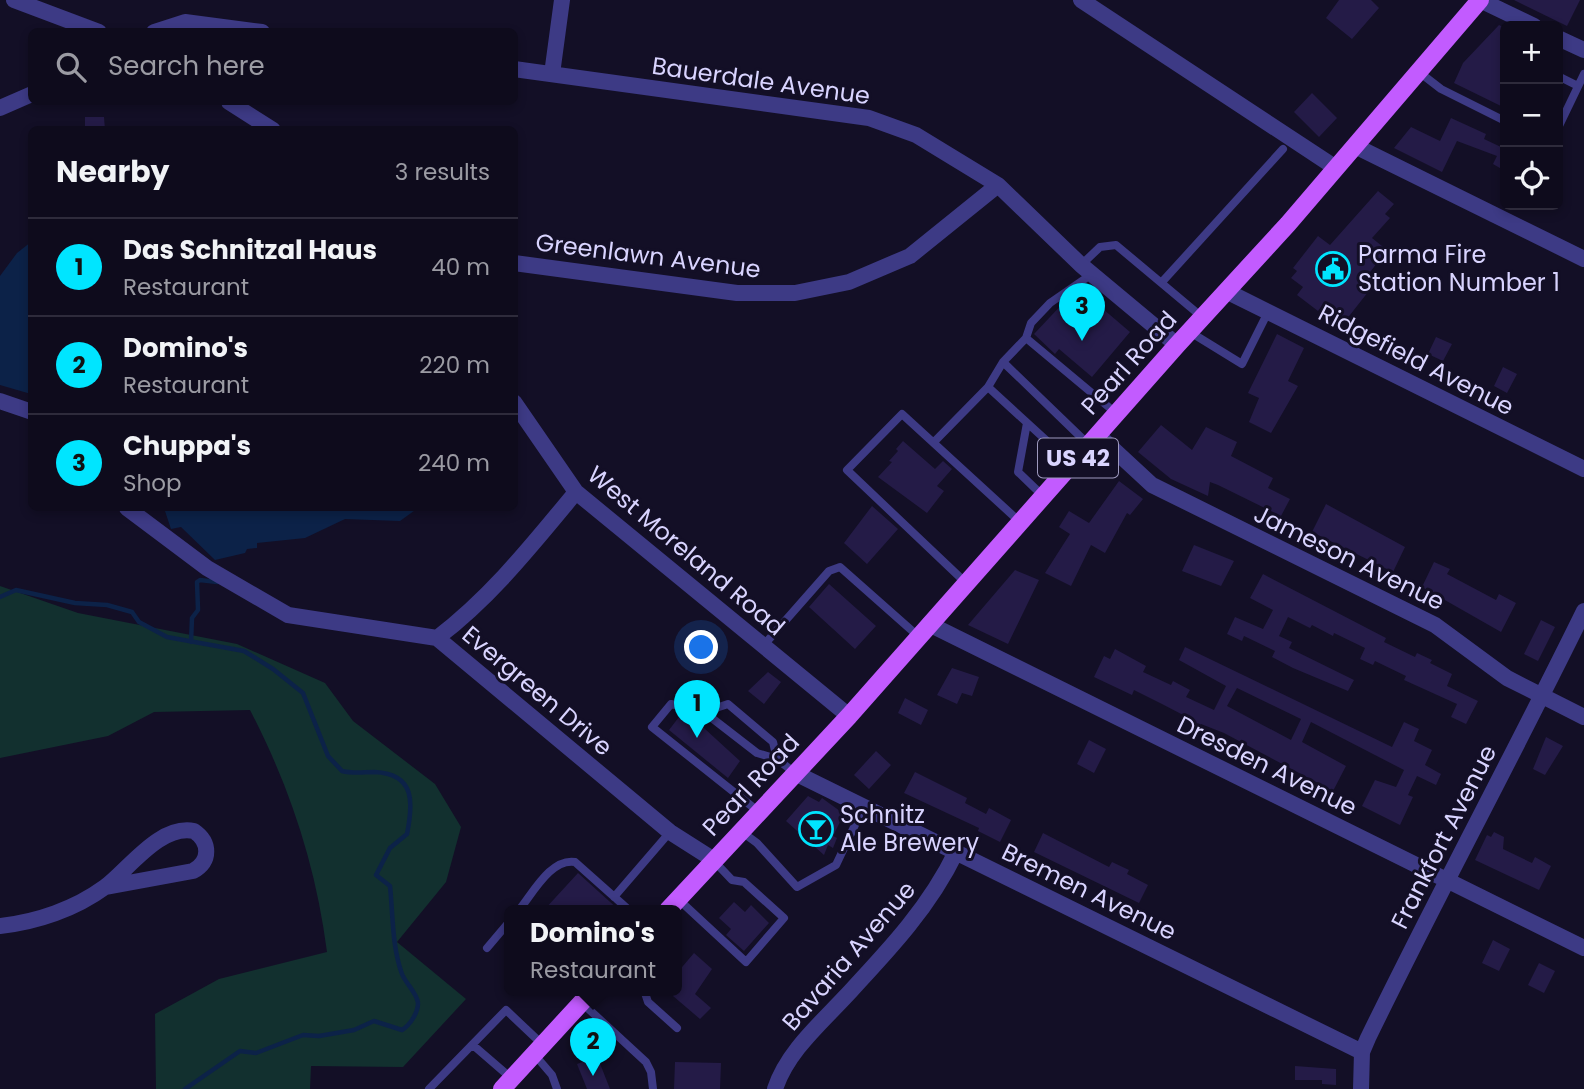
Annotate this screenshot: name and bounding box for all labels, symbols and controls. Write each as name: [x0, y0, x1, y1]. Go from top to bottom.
map controls: [1500, 21, 1563, 210]
button: +: [1500, 21, 1563, 84]
search box: [28, 28, 518, 105]
icon: search: [52, 48, 90, 86]
text: Search here: [108, 48, 265, 84]
street label: Bauerdale Avenue: [650, 49, 872, 112]
button: −: [1500, 84, 1563, 147]
button: locate: [1500, 147, 1563, 210]
text: Nearby: [56, 150, 170, 193]
text: 3 results: [395, 156, 490, 188]
street label: Greenlawn Avenue: [534, 225, 762, 286]
text: Das Schnitzal Haus: [123, 232, 377, 268]
place label: Parma Fire Station Number 1: [1358, 238, 1560, 299]
public building icon: Parma Fire Station Number 1: [1314, 250, 1352, 288]
text: 1: [75, 251, 83, 283]
text: 40 m: [431, 251, 490, 283]
text: Restaurant: [123, 271, 249, 303]
pin: 3: [1059, 283, 1105, 341]
street label: Ridgefield Avenue: [1313, 296, 1520, 423]
street label: Pearl Road: [1073, 304, 1184, 422]
text: Domino's: [123, 330, 248, 366]
text: 2: [72, 349, 86, 381]
text: 220 m: [419, 349, 490, 381]
text: Restaurant: [123, 369, 249, 401]
text: Chuppa's: [123, 428, 251, 464]
road number: US 42: [1038, 438, 1118, 478]
text: 3: [72, 447, 86, 479]
text: 240 m: [418, 447, 490, 479]
street label: West Moreland Road: [581, 458, 792, 643]
text: Shop: [123, 467, 182, 499]
street label: Jameson Avenue: [1248, 497, 1450, 618]
street label: Evergreen Drive: [455, 618, 619, 763]
your location: [684, 630, 718, 664]
pin: 1: [674, 680, 720, 738]
street label: Dresden Avenue: [1172, 708, 1363, 823]
street label: Pearl Road: [695, 726, 807, 843]
street label: Frankfort Avenue: [1383, 739, 1504, 934]
place label: Schnitz Ale Brewery: [840, 798, 979, 859]
bar icon: Schnitz Ale Brewery: [797, 810, 835, 848]
street label: Bremen Avenue: [997, 835, 1182, 948]
street label: Bavaria Avenue: [774, 874, 923, 1038]
popup: [504, 905, 682, 996]
text: Domino's: [530, 915, 655, 951]
text: Restaurant: [530, 954, 656, 986]
pin: 2: [570, 1018, 616, 1076]

